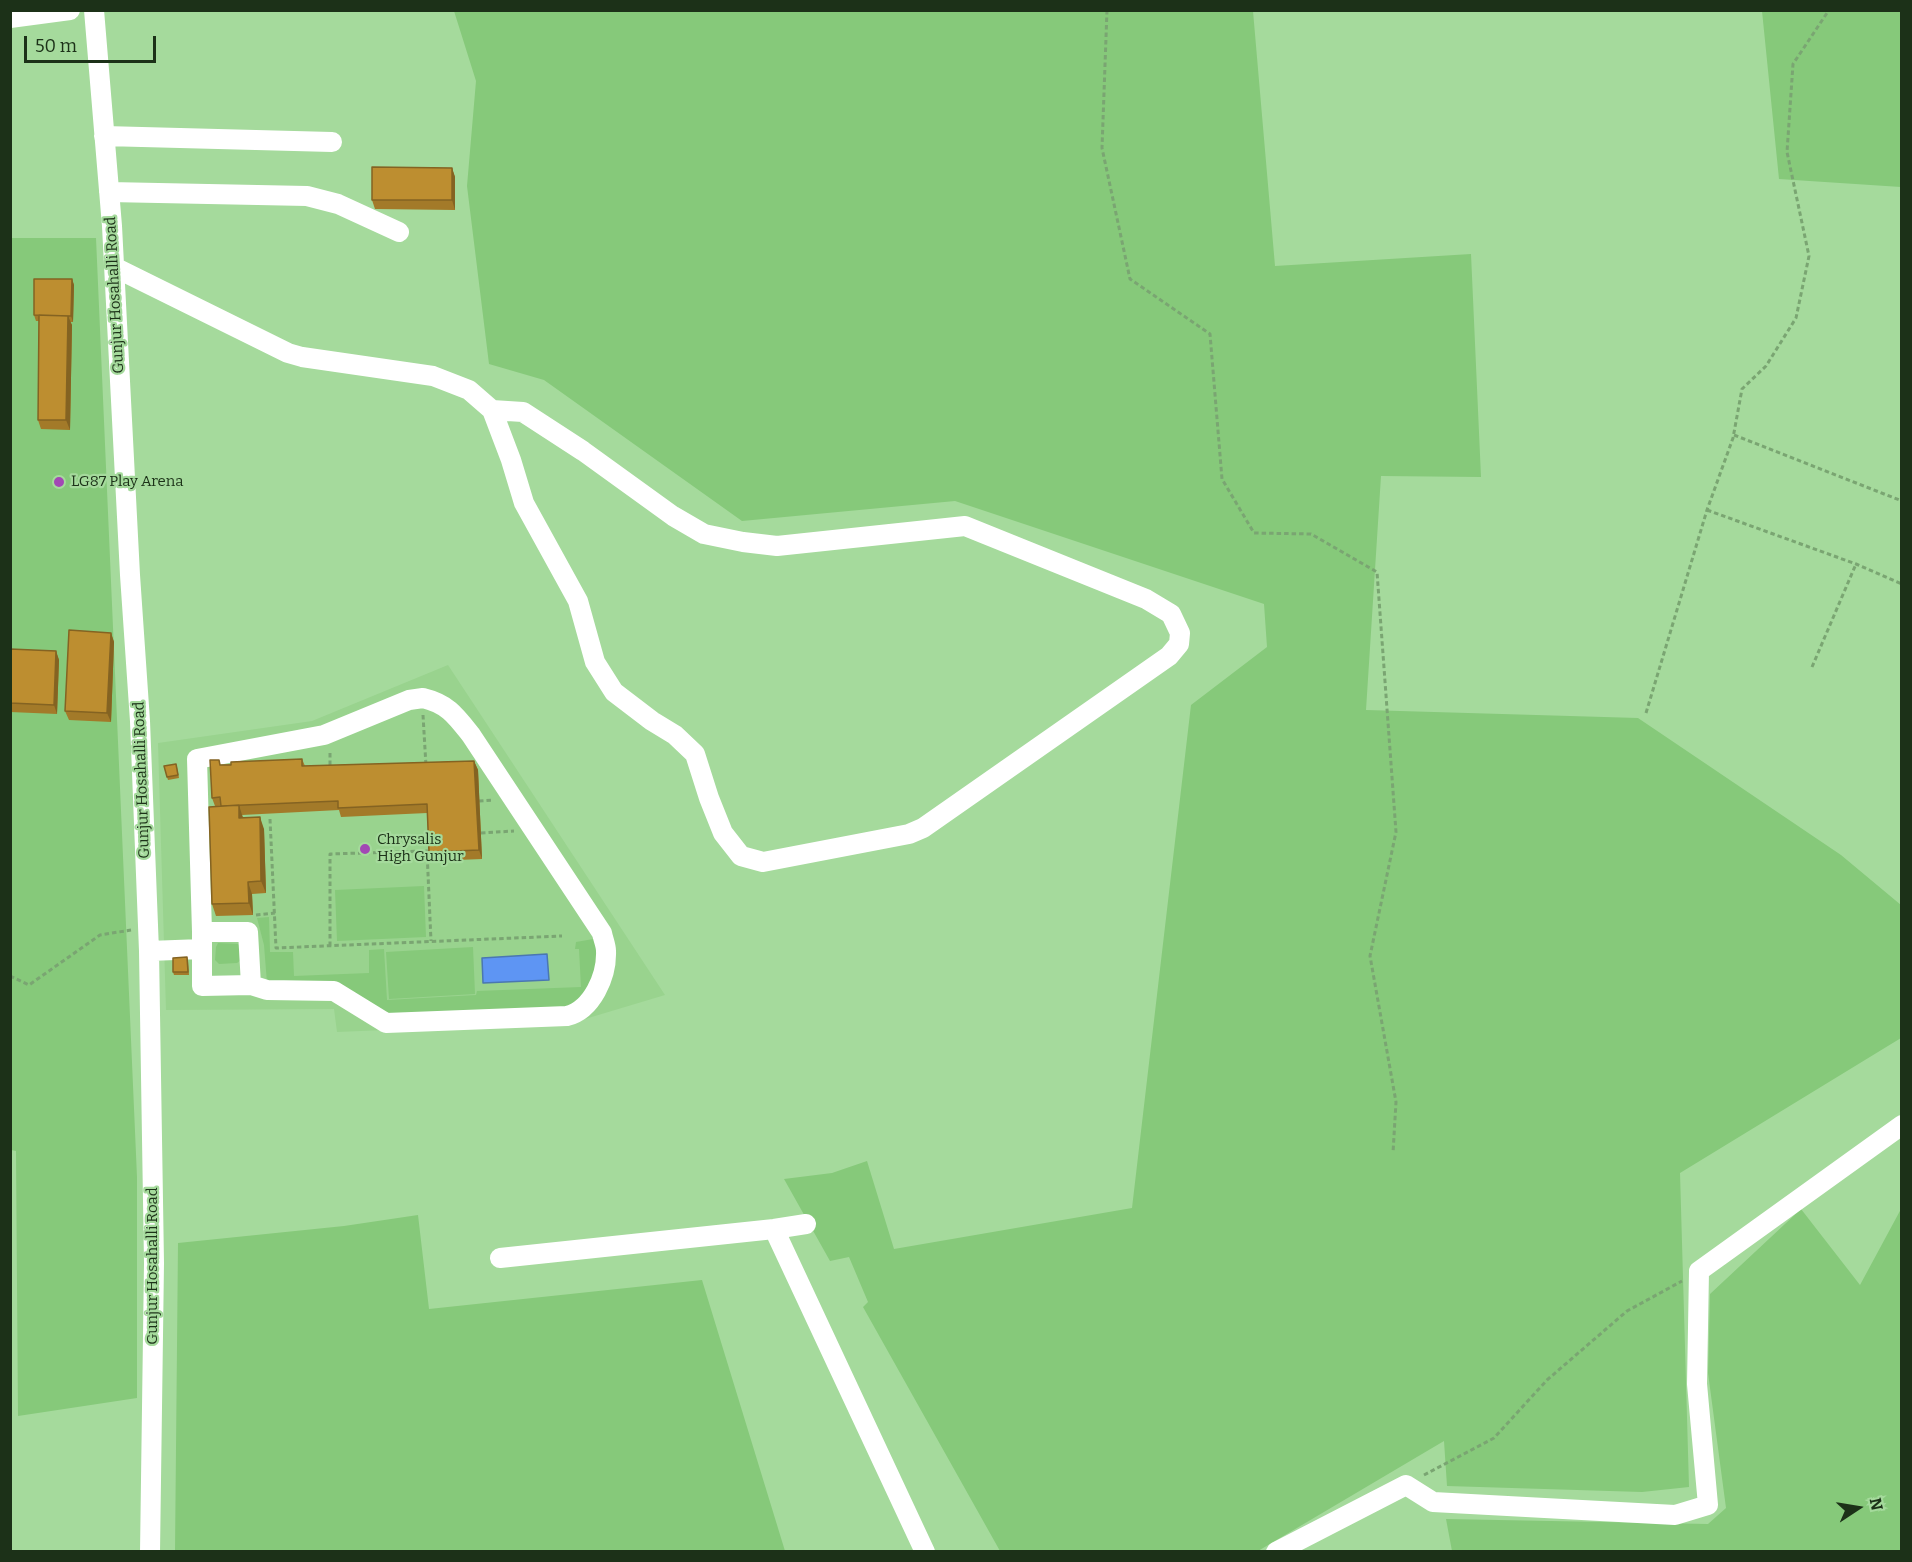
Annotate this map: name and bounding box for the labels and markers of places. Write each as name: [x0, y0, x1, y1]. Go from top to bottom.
place label: LG87 Play Arena: [71, 473, 183, 491]
marker: LG87 Play Arena: [52, 475, 66, 489]
place label: Chrysalis High Gunjur: [377, 831, 464, 866]
marker: Chrysalis High Gunjur: [358, 842, 372, 856]

